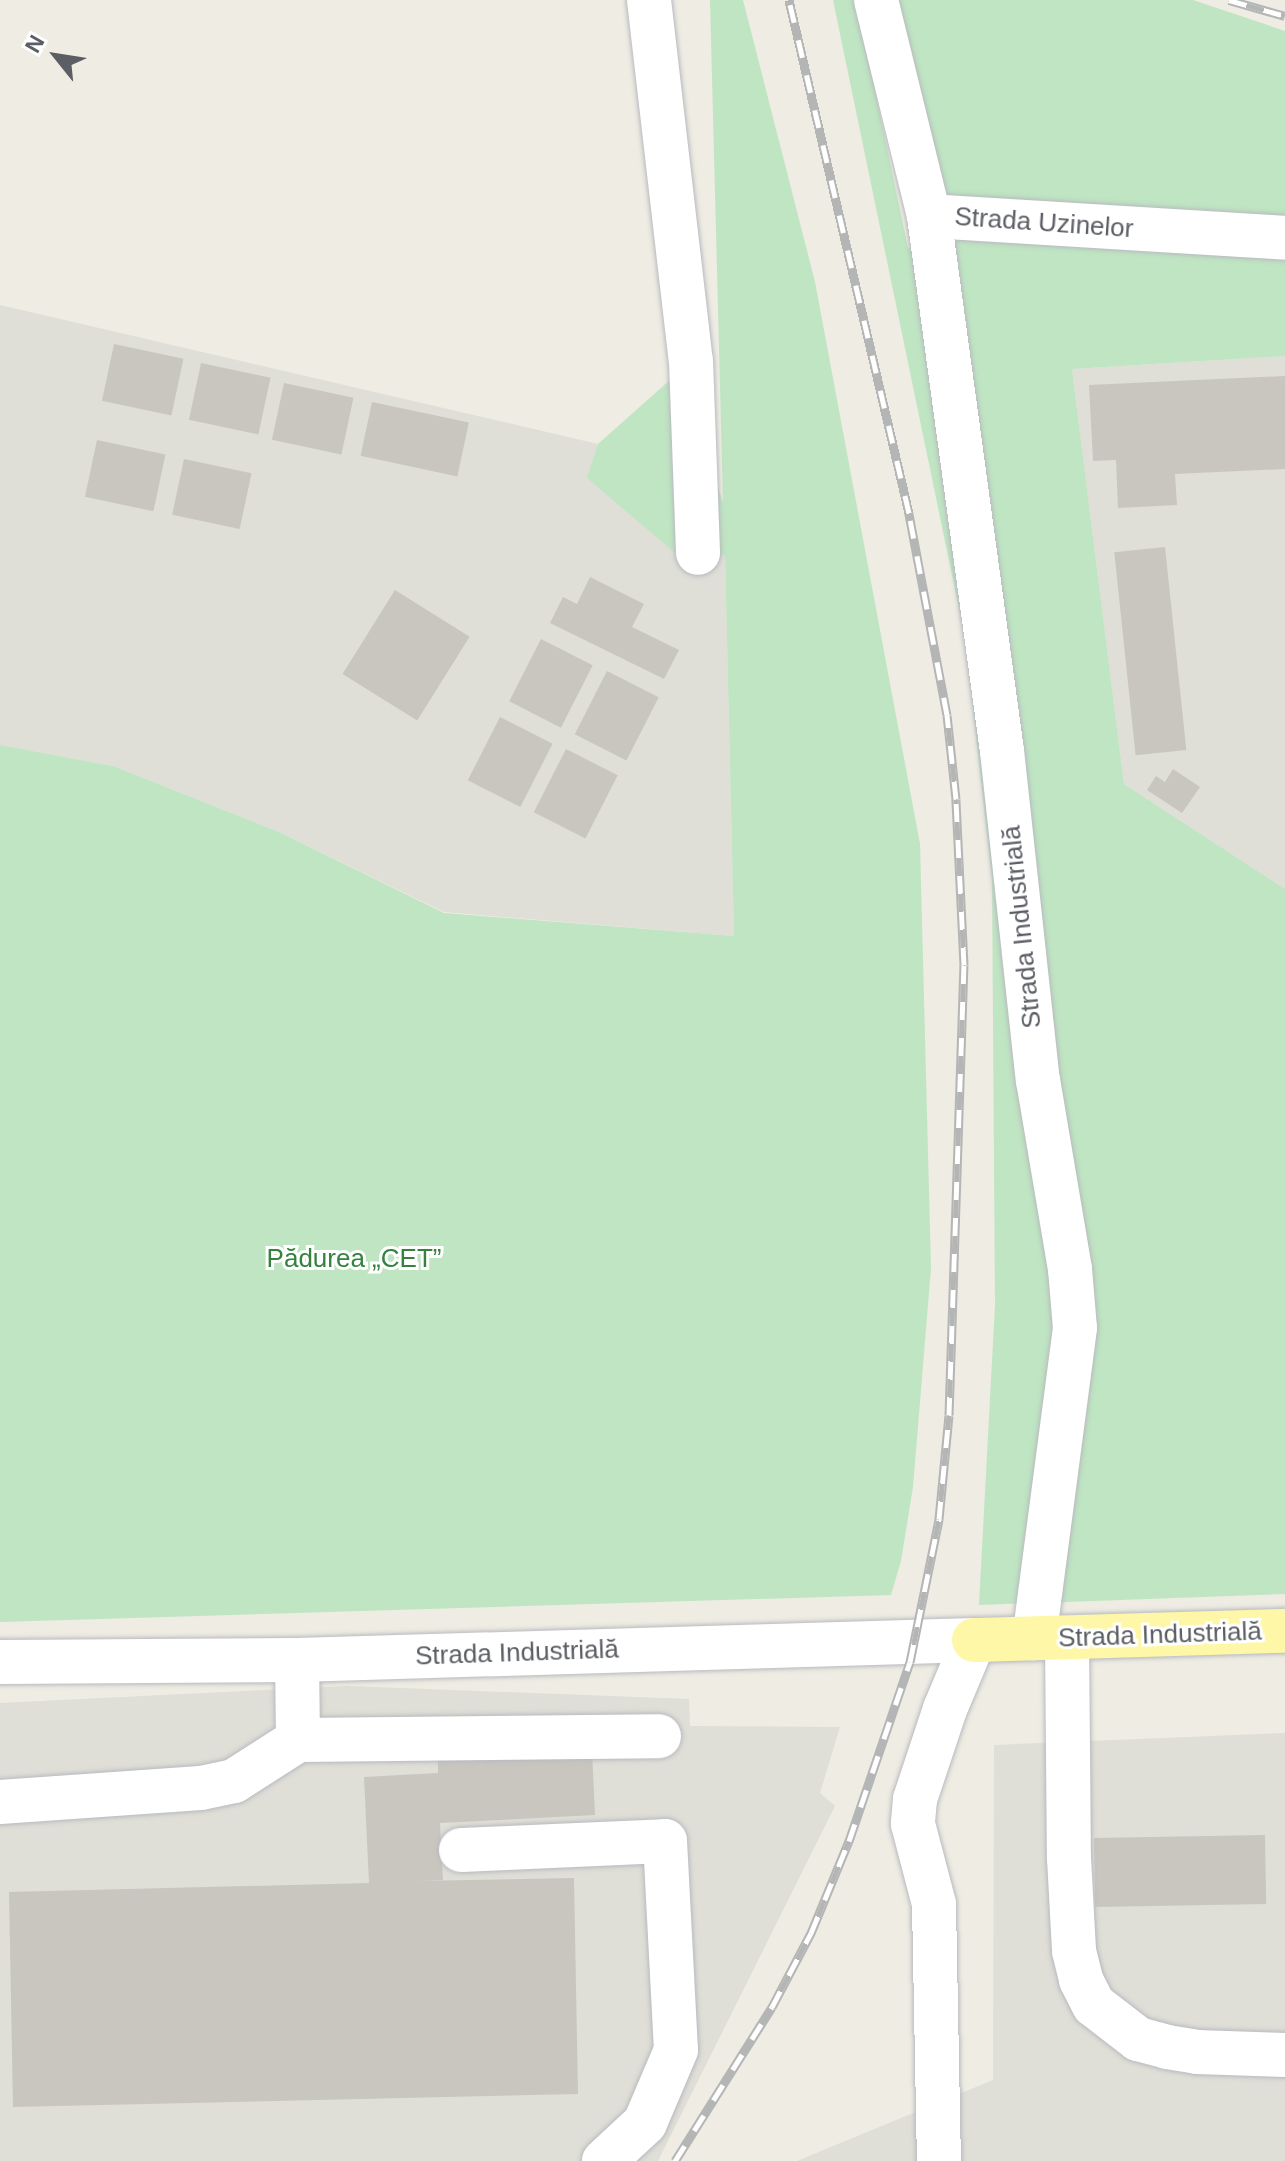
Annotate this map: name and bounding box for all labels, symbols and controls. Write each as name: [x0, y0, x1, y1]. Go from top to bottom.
north arrow: [16, 16, 96, 96]
text: N: [20, 31, 50, 57]
street label: Strada Uzinelor: [954, 201, 1134, 245]
street label: Strada Industrială: [996, 824, 1048, 1030]
park label: Pădurea „CET”: [267, 1243, 441, 1275]
street label: Strada Industrială: [1058, 1616, 1262, 1654]
street label: Strada Industrială: [415, 1634, 619, 1672]

